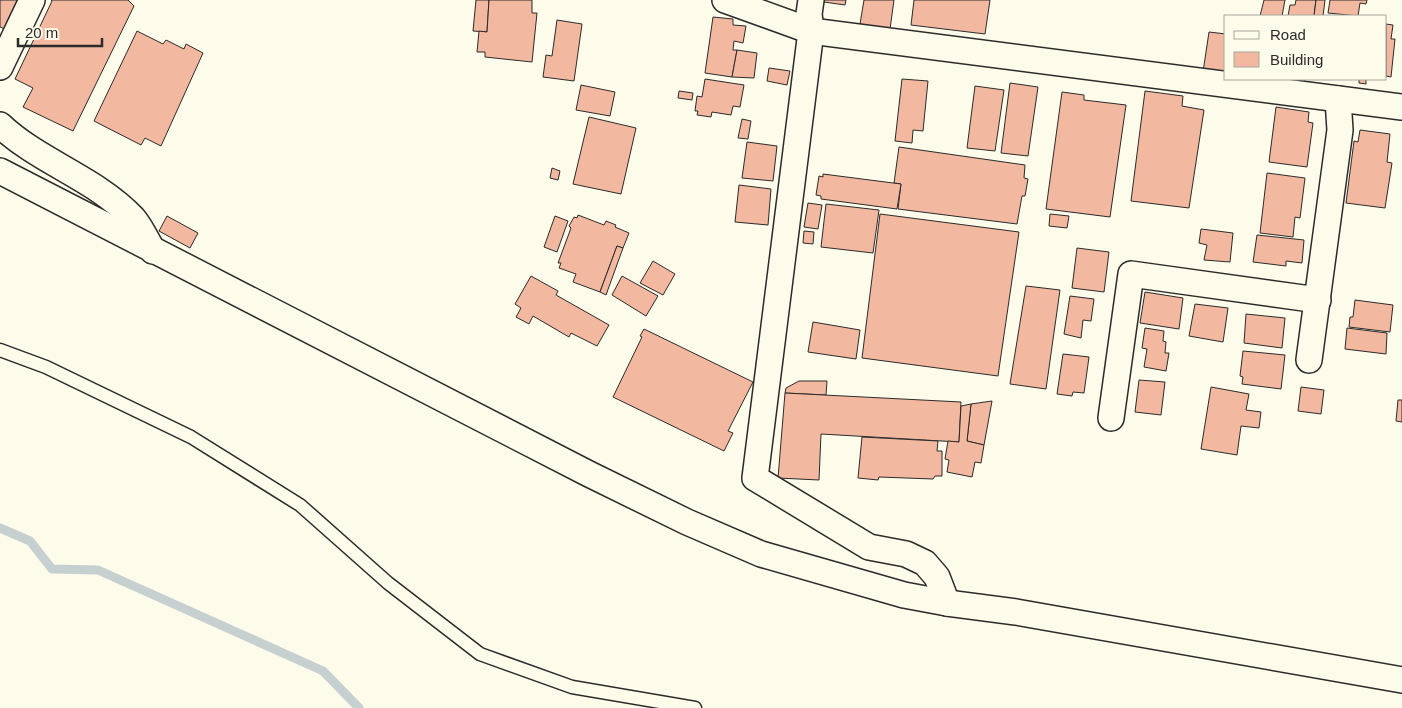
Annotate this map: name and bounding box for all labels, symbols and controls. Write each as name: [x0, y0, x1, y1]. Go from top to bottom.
scale bar: [18, 15, 101, 47]
legend: [1224, 15, 1387, 80]
text: 20 m: [25, 24, 58, 41]
text: Road: [1270, 26, 1306, 43]
text: Building: [1270, 51, 1323, 68]

